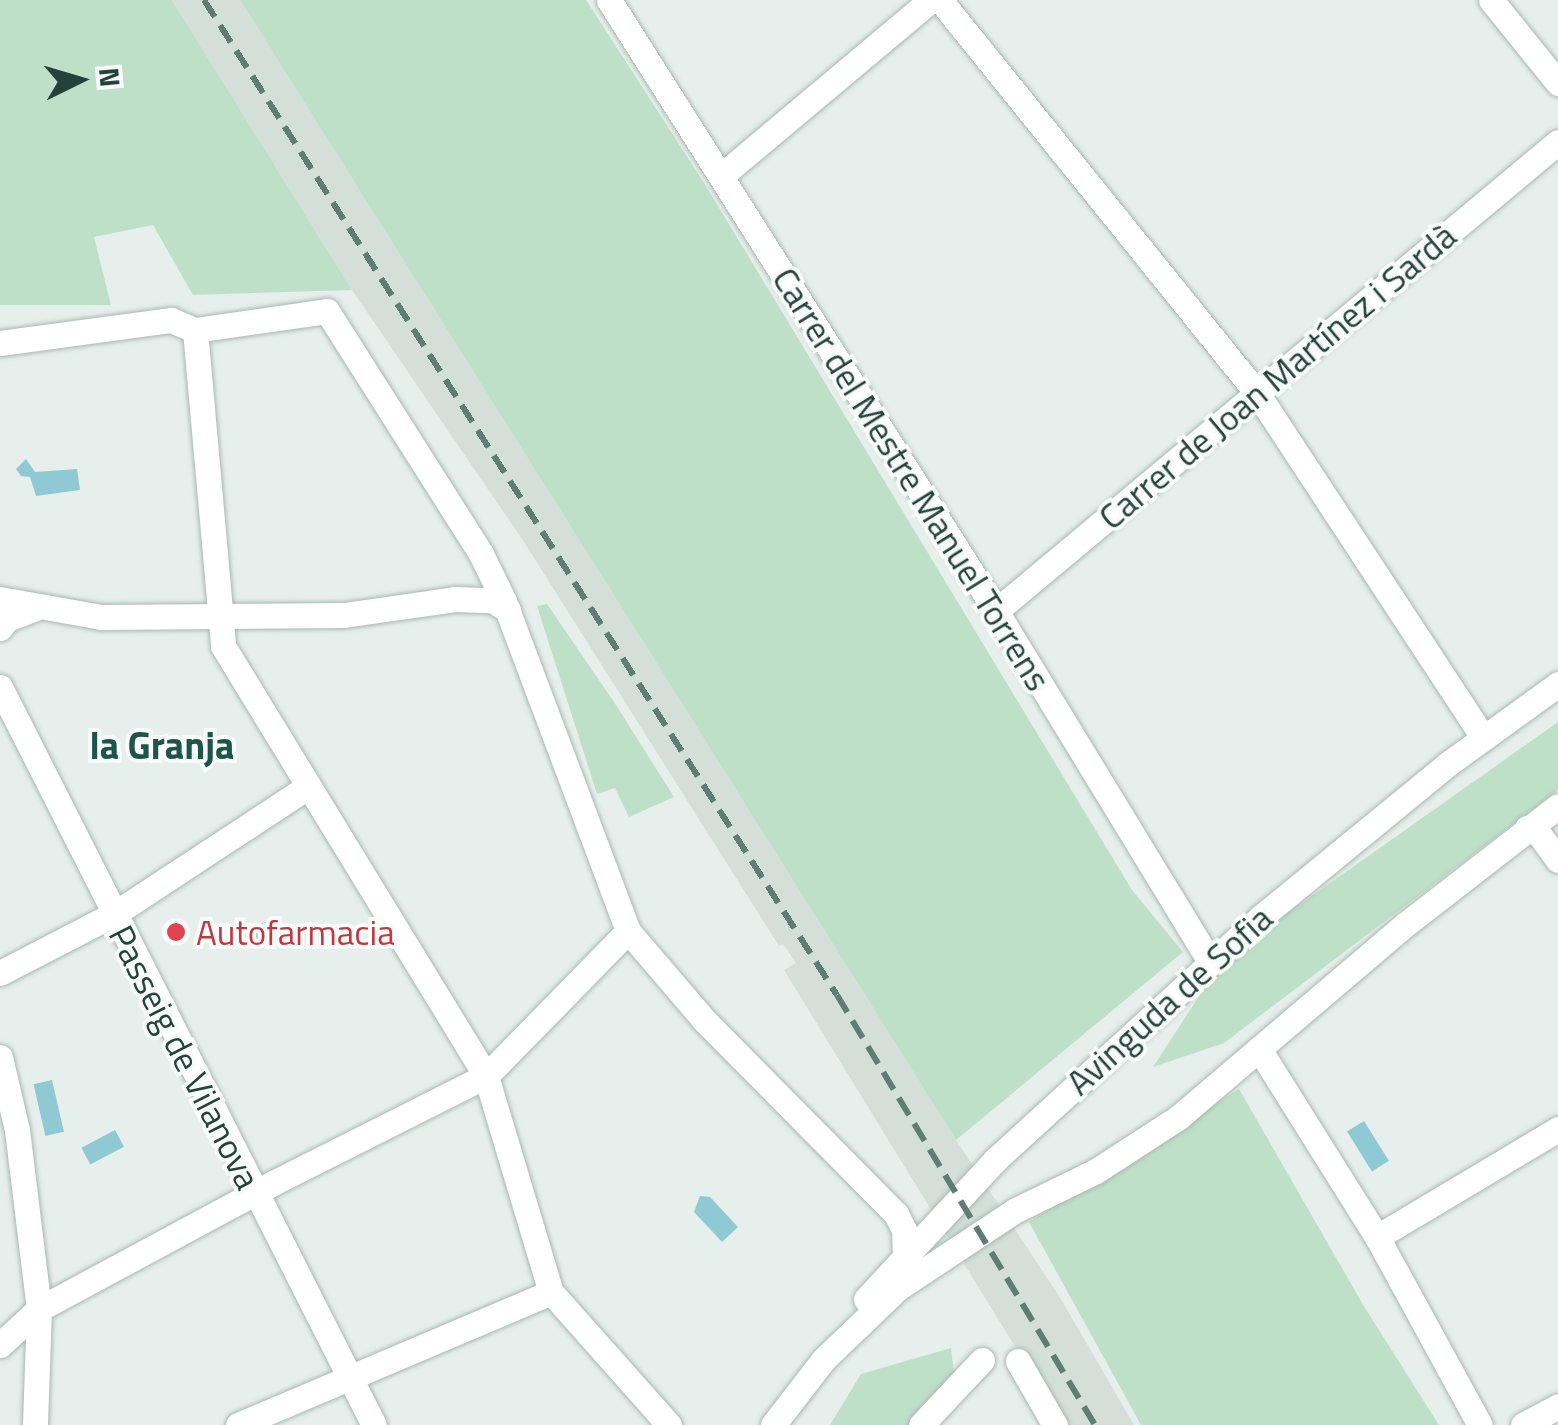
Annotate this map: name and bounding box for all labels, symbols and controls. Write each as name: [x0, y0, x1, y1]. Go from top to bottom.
north arrow: [30, 30, 130, 130]
text: N: [88, 66, 133, 89]
street label: Carrer de Joan Martínez i Sardà: [1090, 214, 1464, 538]
street label: Carrer del Mestre Manuel Torrens: [764, 260, 1060, 698]
district label: la Granja: [89, 723, 235, 769]
street label: Avinguda de Sofia: [1058, 897, 1280, 1103]
place label: Autofarmacia: [196, 911, 395, 953]
street label: Passeig de Vilanova: [100, 918, 270, 1196]
marker: Autofarmacia: [165, 921, 187, 943]

